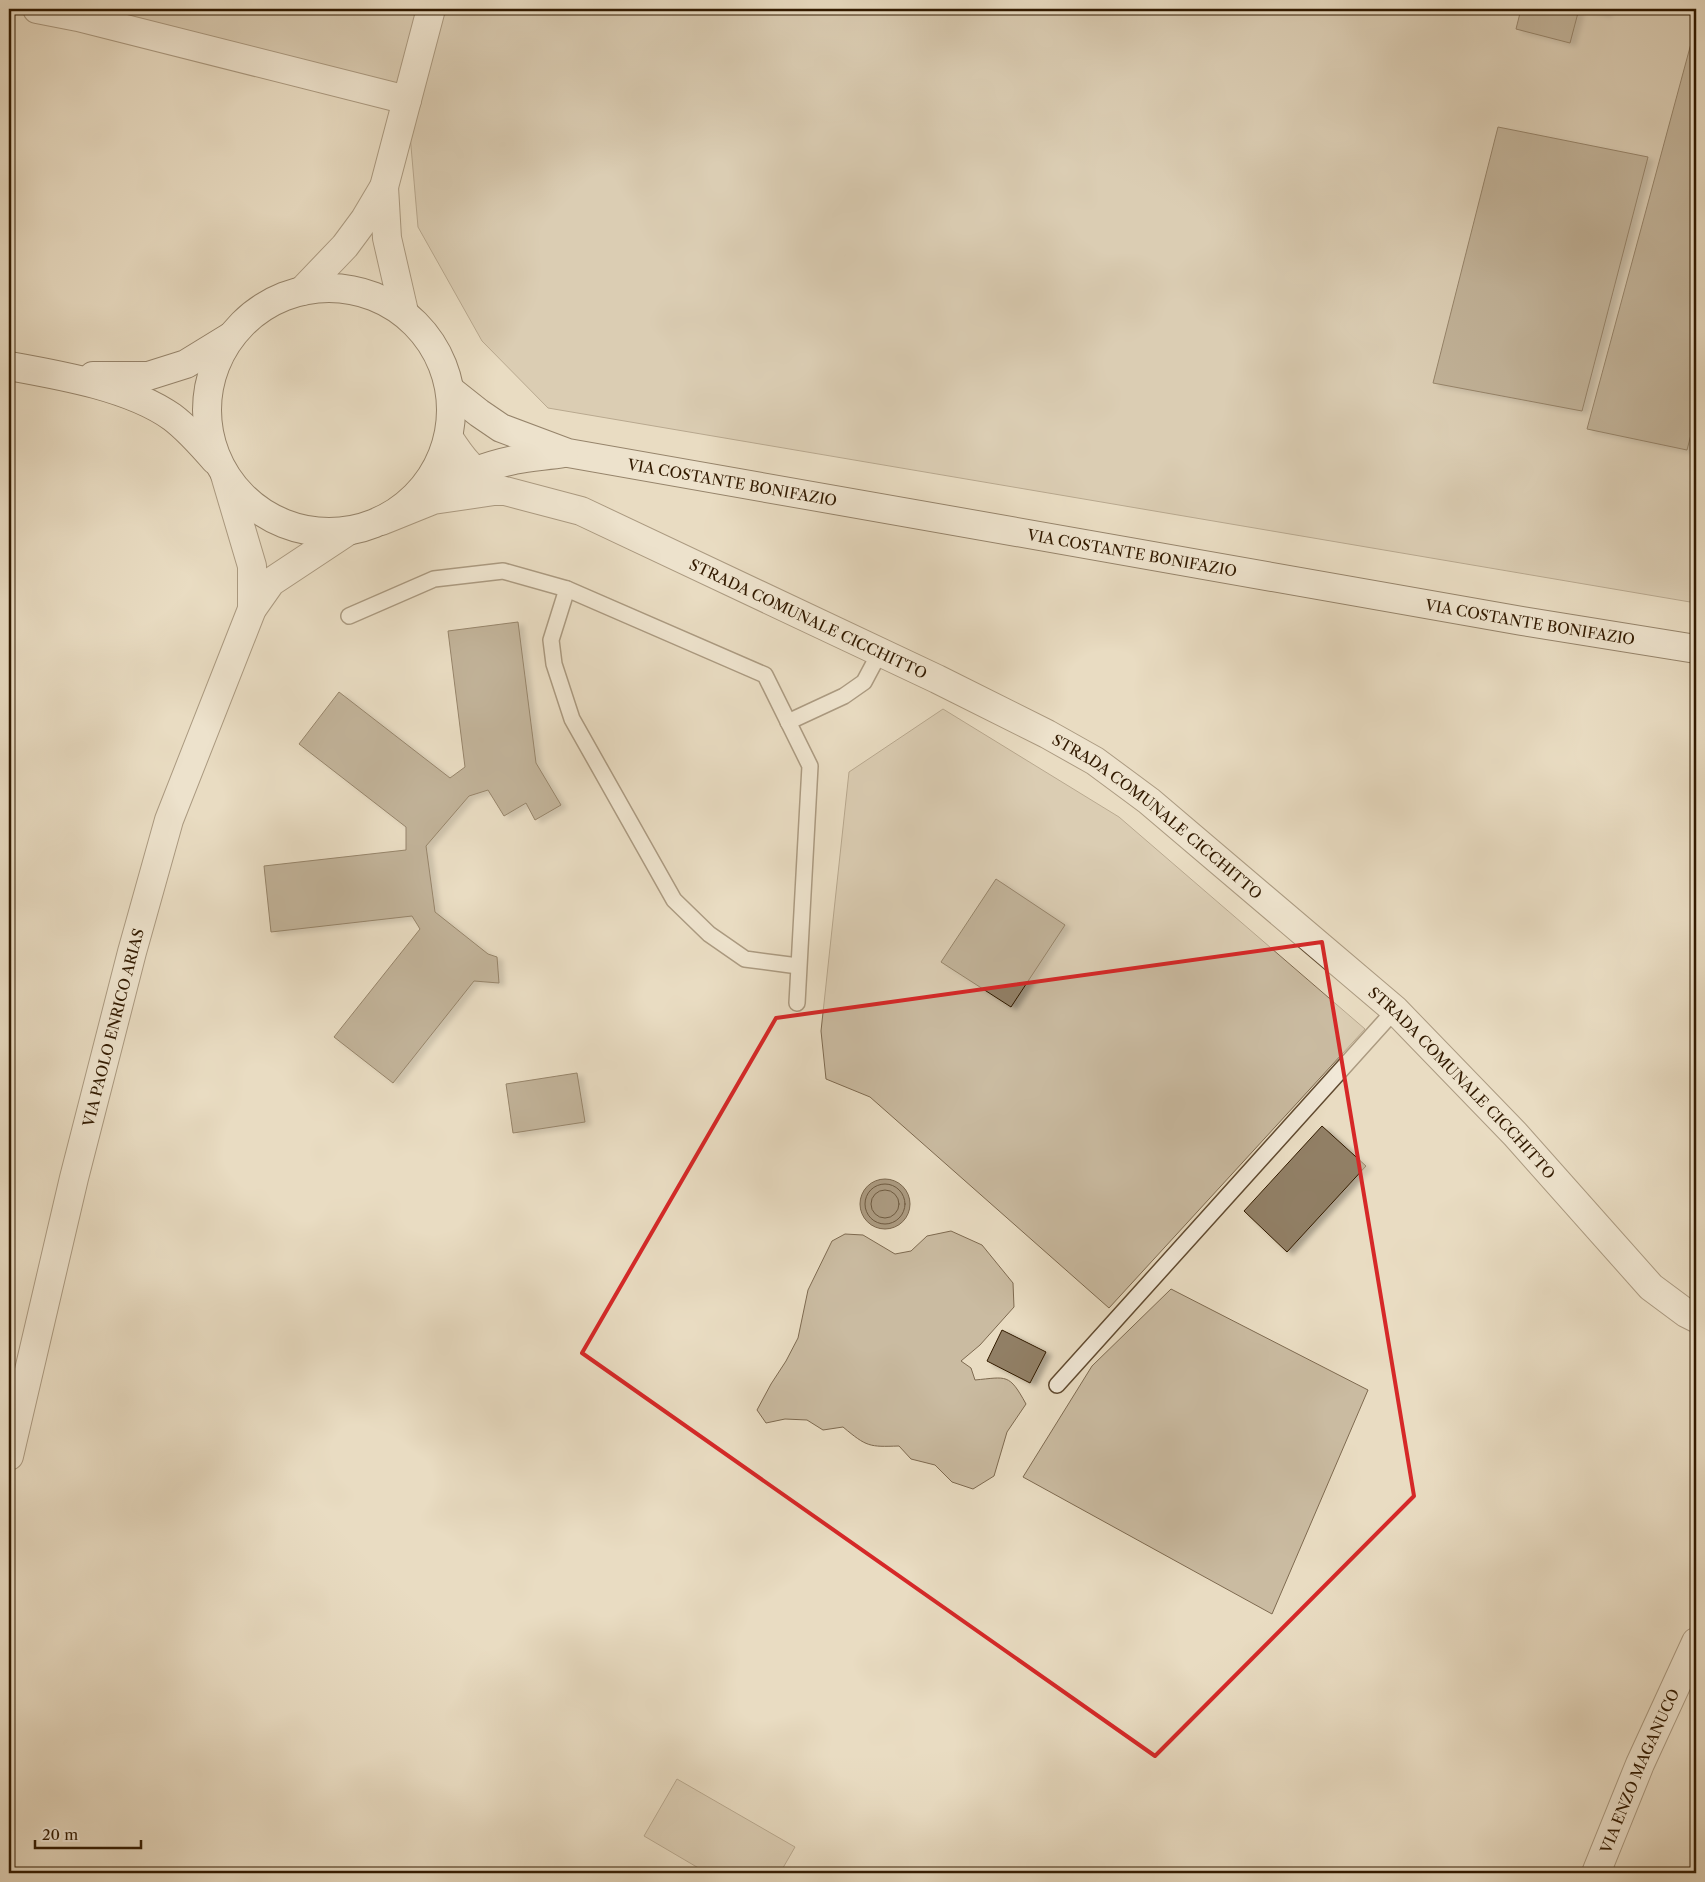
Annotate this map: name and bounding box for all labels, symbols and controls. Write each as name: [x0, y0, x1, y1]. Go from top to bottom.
street label: VIA COSTANTE BONIFAZIO: [625, 454, 839, 510]
street label: VIA COSTANTE BONIFAZIO: [1025, 524, 1238, 580]
street label: STRADA COMUNALE CICCHITTO: [687, 554, 930, 683]
street label: VIA COSTANTE BONIFAZIO: [1423, 594, 1636, 649]
street label: STRADA COMUNALE CICCHITTO: [1049, 729, 1266, 903]
street label: VIA PAOLO ENRICO ARIAS: [78, 926, 148, 1129]
street label: STRADA COMUNALE CICCHITTO: [1365, 982, 1560, 1183]
street label: VIA ENZO MAGANUCO: [1595, 1685, 1683, 1857]
scale bar: [35, 1817, 141, 1849]
text: 20 m: [42, 1825, 78, 1844]

